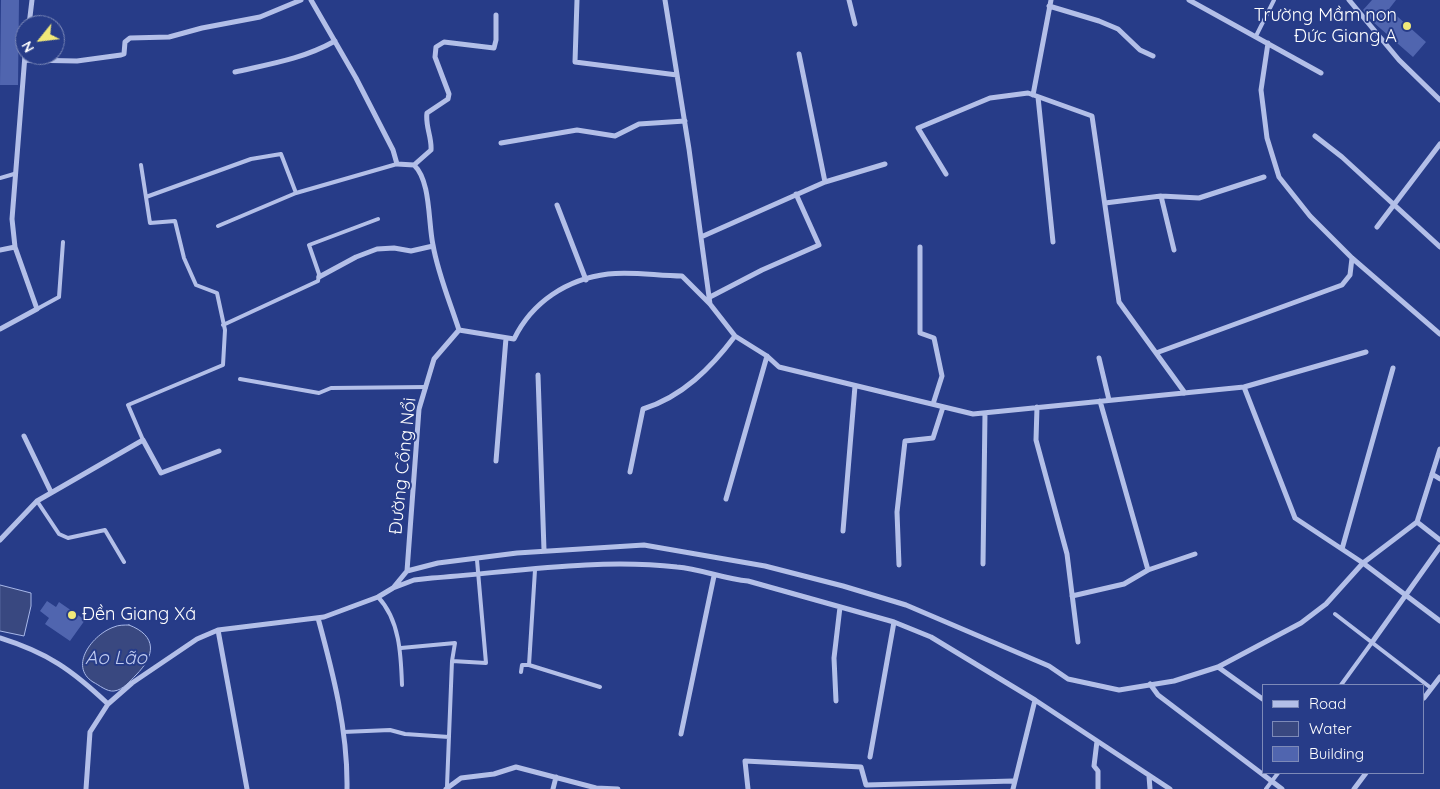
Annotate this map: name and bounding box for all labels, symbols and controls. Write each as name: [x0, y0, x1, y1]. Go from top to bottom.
place label: Trường Mầm non Đức Giang A: [1254, 5, 1397, 48]
north arrow: [15, 15, 65, 65]
marker: Trường Mầm non Đức Giang A: [1401, 20, 1413, 32]
text: N: [17, 38, 38, 56]
street label: Đường Cổng Nổi: [385, 396, 421, 536]
place label: Đền Giang Xá: [82, 604, 196, 626]
marker: Đền Giang Xá: [66, 609, 78, 621]
water label: Ao Lão: [85, 647, 147, 669]
legend: [1262, 684, 1425, 774]
text: Road: [1309, 694, 1346, 713]
text: Water: [1309, 719, 1352, 738]
text: Building: [1309, 744, 1364, 763]

